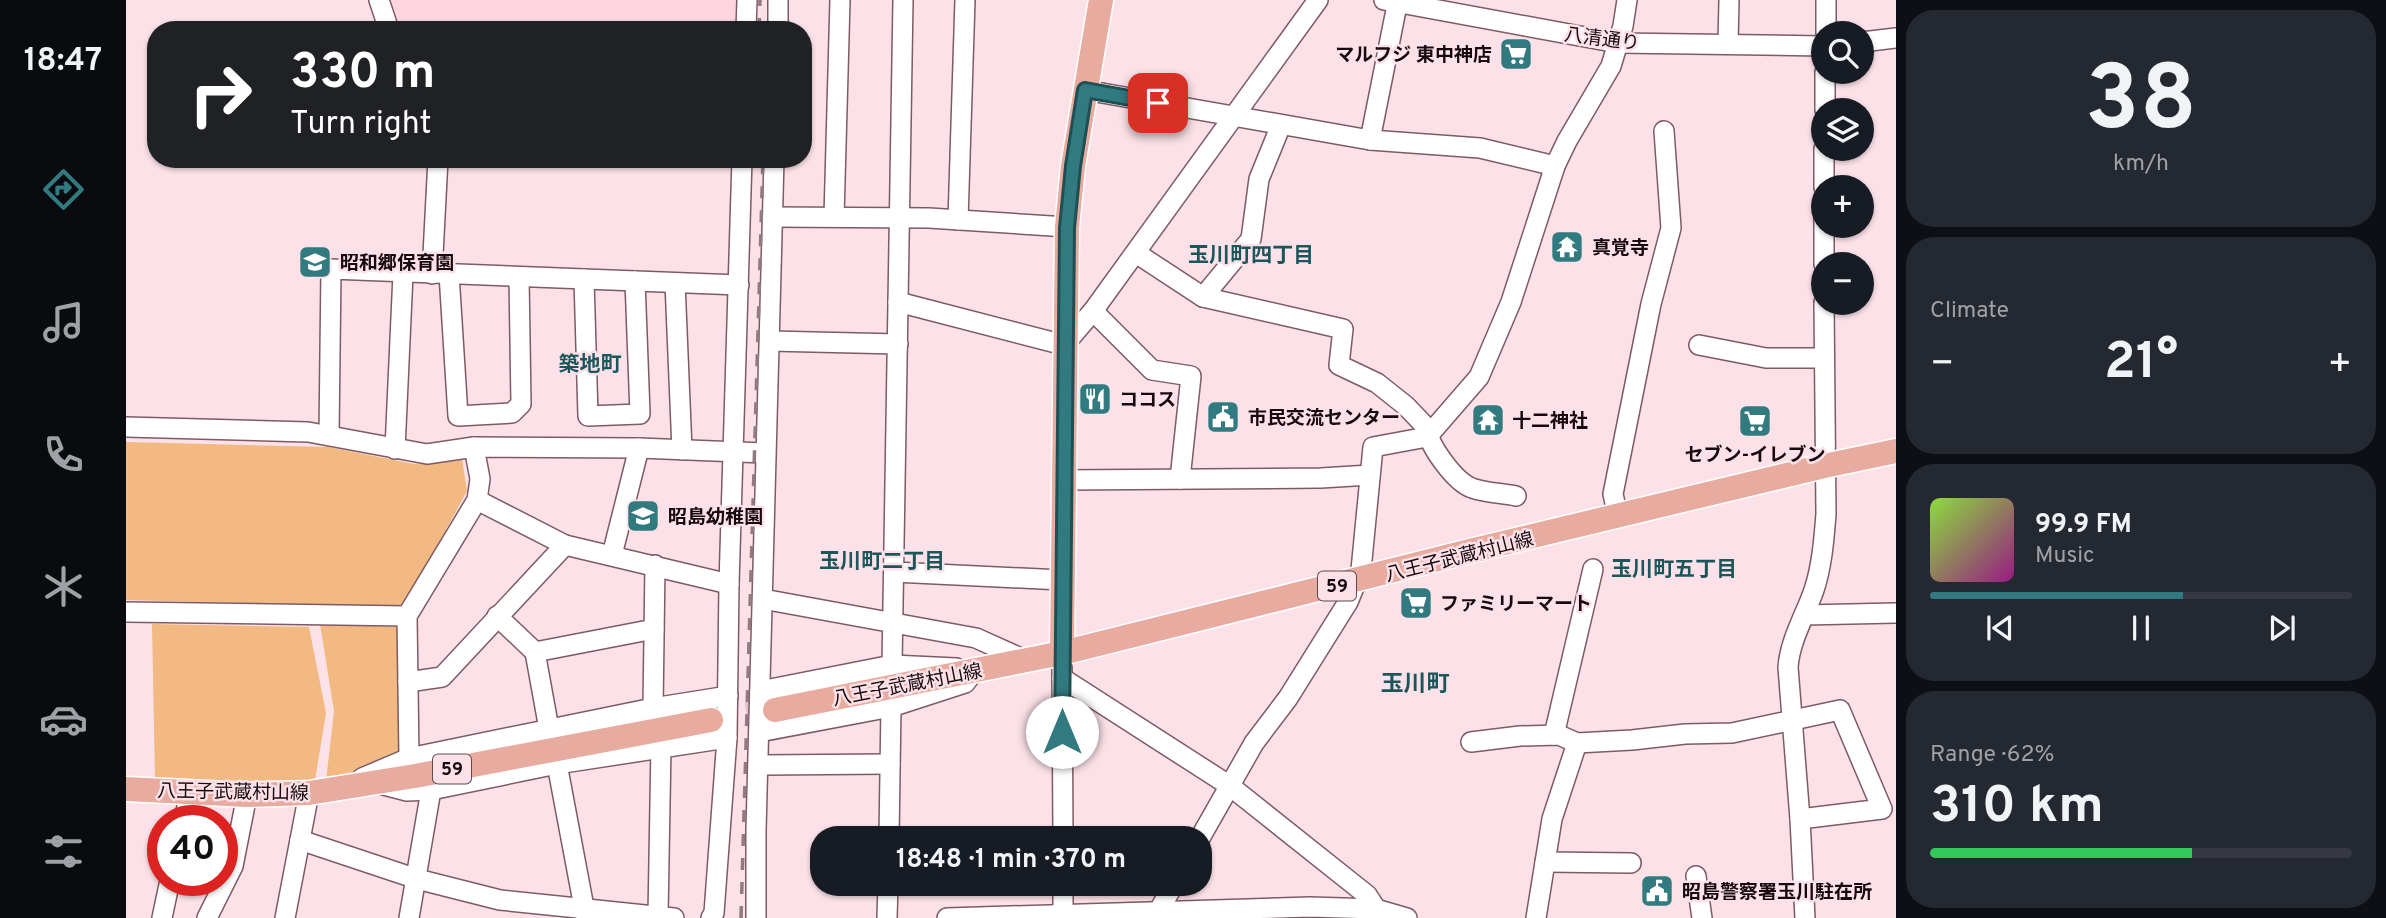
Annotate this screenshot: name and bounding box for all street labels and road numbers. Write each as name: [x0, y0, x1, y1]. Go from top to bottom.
street label: 八清通り: [1563, 23, 1641, 57]
street label: 八王子武蔵村山線: [1383, 528, 1536, 588]
road number: 59: [1318, 572, 1356, 600]
street label: 八王子武蔵村山線: [830, 660, 984, 712]
road number: 59: [433, 754, 471, 784]
street label: 八王子武蔵村山線: [157, 780, 309, 806]

